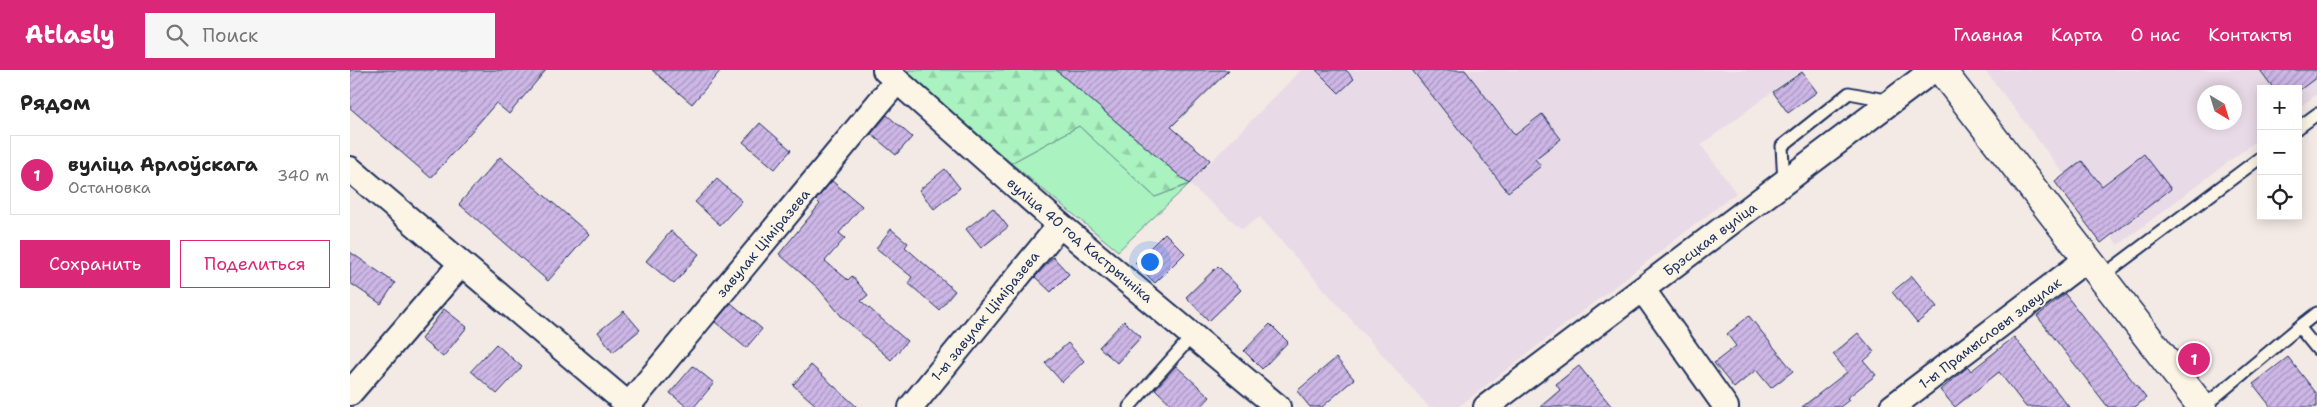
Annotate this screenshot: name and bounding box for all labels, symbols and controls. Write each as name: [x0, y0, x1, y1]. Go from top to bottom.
search box: [145, 13, 495, 58]
text: Atlasly: [25, 19, 115, 51]
icon: search: [163, 21, 191, 49]
text: Поиск: [203, 23, 258, 48]
text: Главная: [1953, 23, 2023, 47]
text: Карта: [2051, 23, 2103, 47]
text: О нас: [2131, 23, 2180, 47]
text: Контакты: [2208, 23, 2292, 47]
north arrow: [2197, 85, 2242, 130]
map controls: [2257, 85, 2302, 220]
button: +: [2257, 85, 2302, 130]
text: Рядом: [20, 89, 90, 117]
button: −: [2257, 130, 2302, 175]
text: вуліца Арлоўскага: [68, 152, 258, 177]
text: 1: [33, 165, 41, 186]
text: 340 m: [277, 165, 329, 186]
street label: вуліца 40 год Кастрычніка: [1003, 174, 1157, 307]
button: locate: [2257, 175, 2302, 220]
text: Остановка: [68, 177, 151, 198]
street label: завулак Ціміразева: [712, 185, 814, 301]
street label: Брэсцкая вуліца: [1660, 198, 1761, 280]
button: Сохранить: [20, 240, 170, 288]
button: Поделиться: [180, 240, 330, 288]
street label: 1-ы завулак Ціміразева: [927, 247, 1043, 385]
your location: [1137, 249, 1163, 275]
street label: 1-ы Прамысловы завулак: [1915, 273, 2065, 393]
pin: 1: [2178, 340, 2210, 378]

